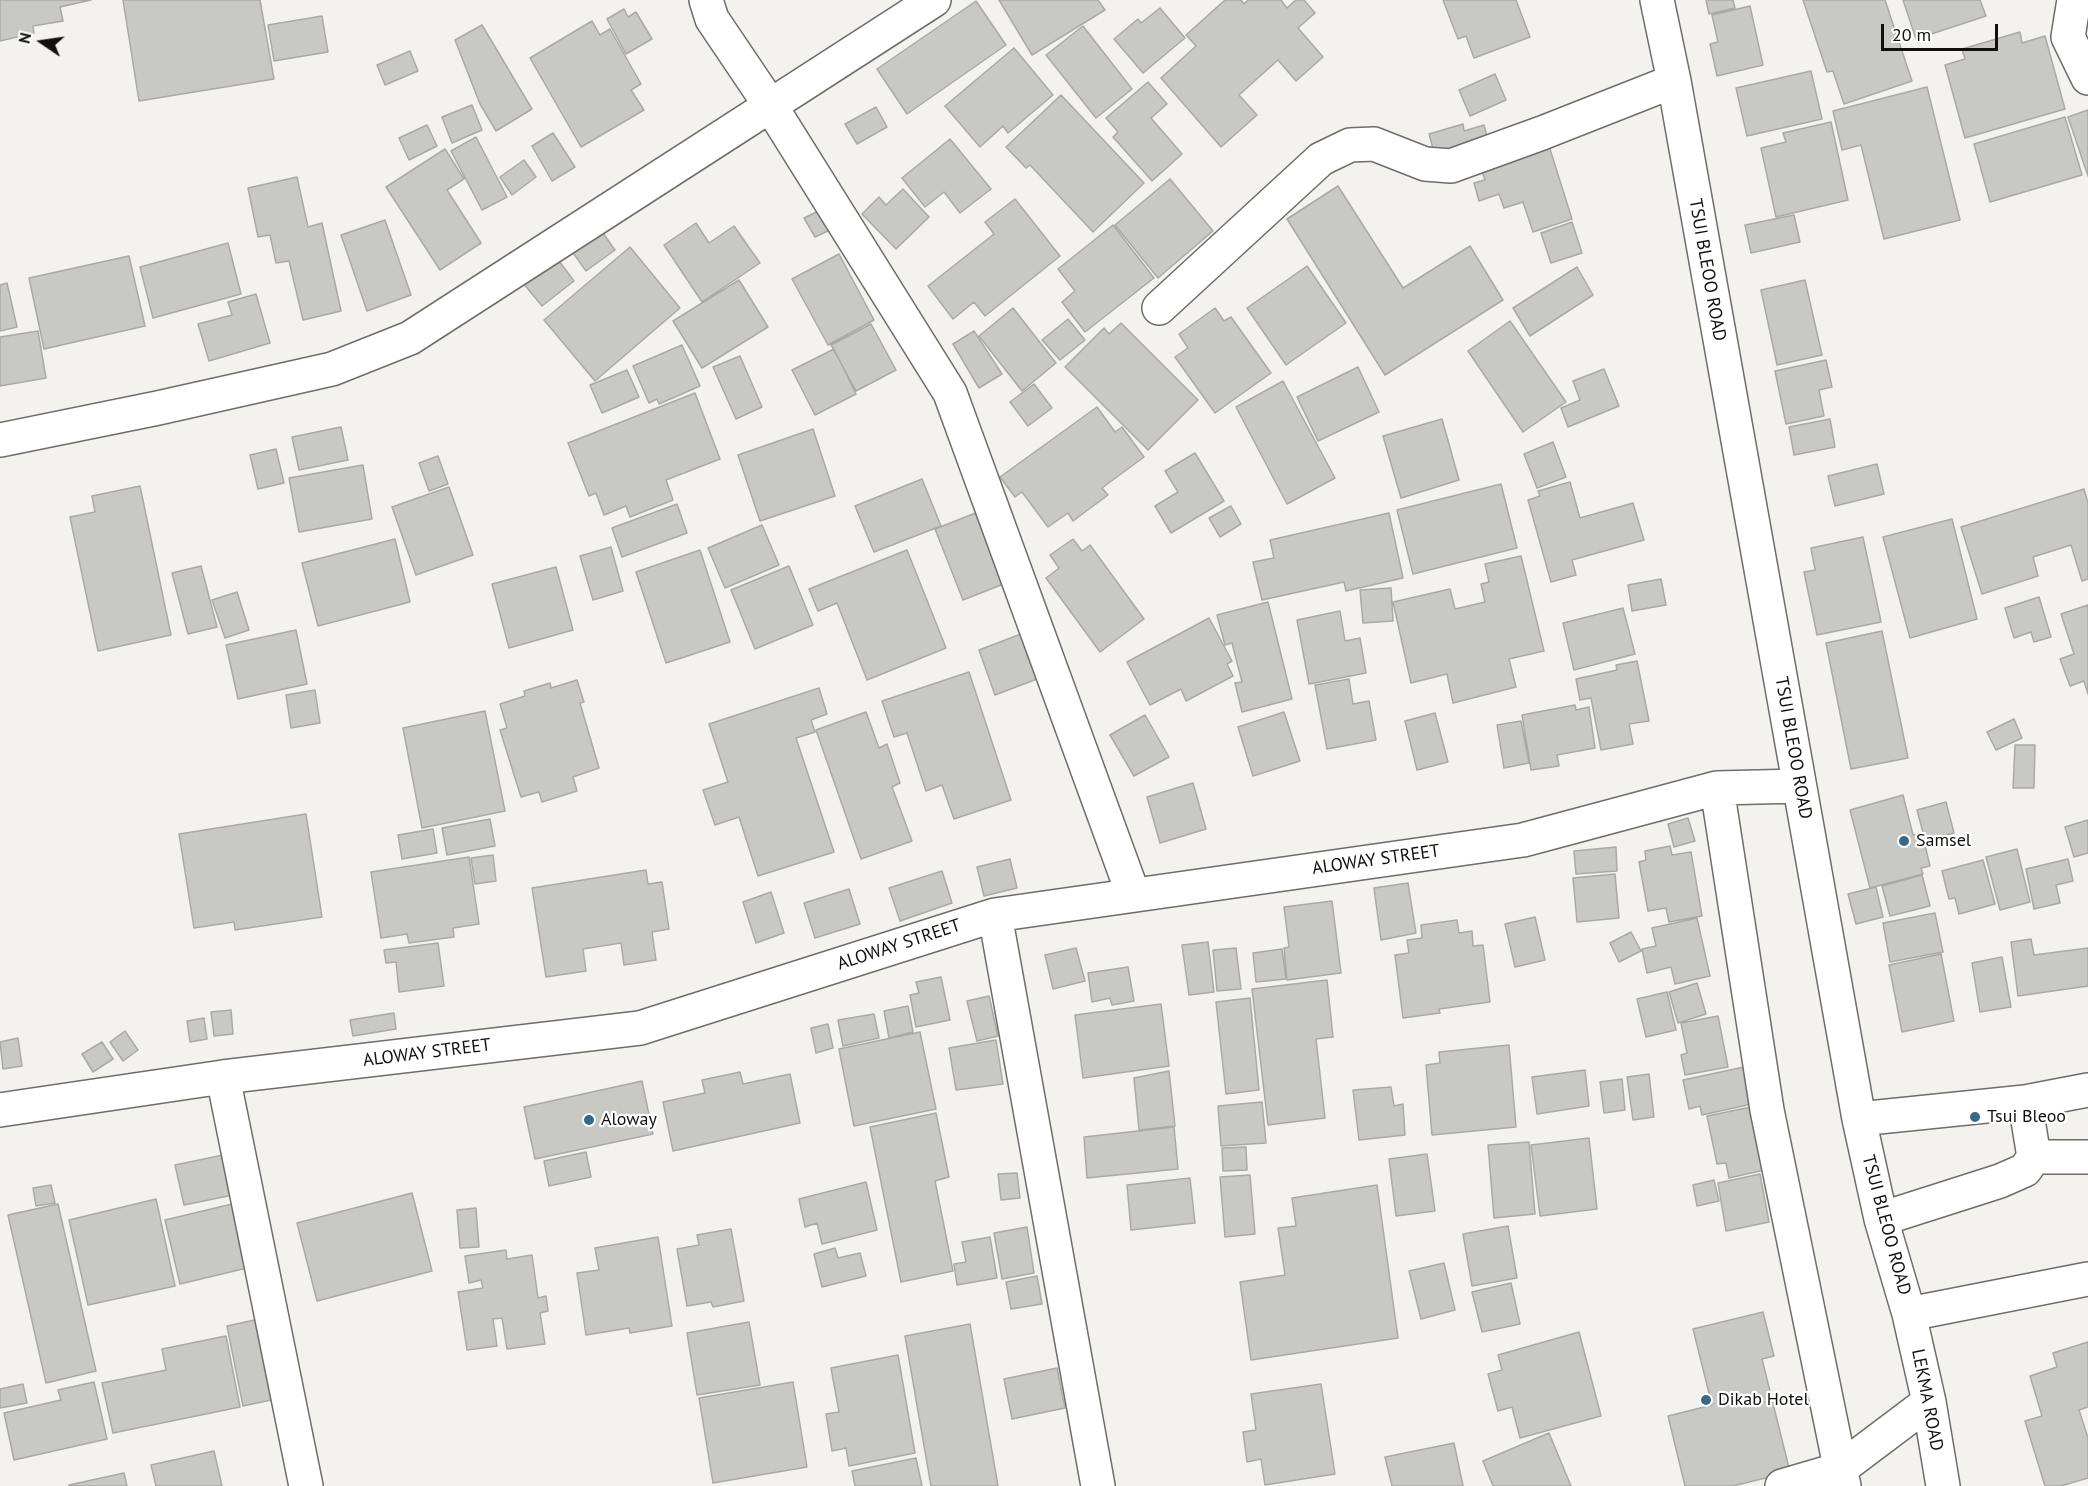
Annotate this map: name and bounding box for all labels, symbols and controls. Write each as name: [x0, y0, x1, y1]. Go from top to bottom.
north arrow: [12, 12, 72, 72]
scale bar: [1884, 12, 2001, 50]
text: 20 m: [1892, 23, 1931, 46]
text: N: [14, 31, 35, 45]
street label: TSUI BLEOO ROAD: [1684, 197, 1730, 343]
street label: TSUI BLEOO ROAD: [1770, 675, 1816, 821]
place label: Samsel: [1916, 830, 1971, 852]
marker: Samsel: [1897, 834, 1911, 848]
street label: ALOWAY STREET: [1311, 840, 1441, 880]
street label: ALOWAY STREET: [834, 915, 964, 975]
street label: ALOWAY STREET: [362, 1034, 492, 1072]
place label: Tsui Bleoo: [1987, 1106, 2066, 1128]
place label: Aloway: [601, 1109, 657, 1131]
marker: Tsui Bleoo: [1968, 1110, 1982, 1124]
marker: Aloway: [582, 1113, 596, 1127]
street label: TSUI BLEOO ROAD: [1857, 1153, 1915, 1297]
street label: LEKMA ROAD: [1907, 1347, 1947, 1453]
place label: Dikab Hotel: [1718, 1389, 1809, 1411]
marker: Dikab Hotel: [1699, 1393, 1713, 1407]

